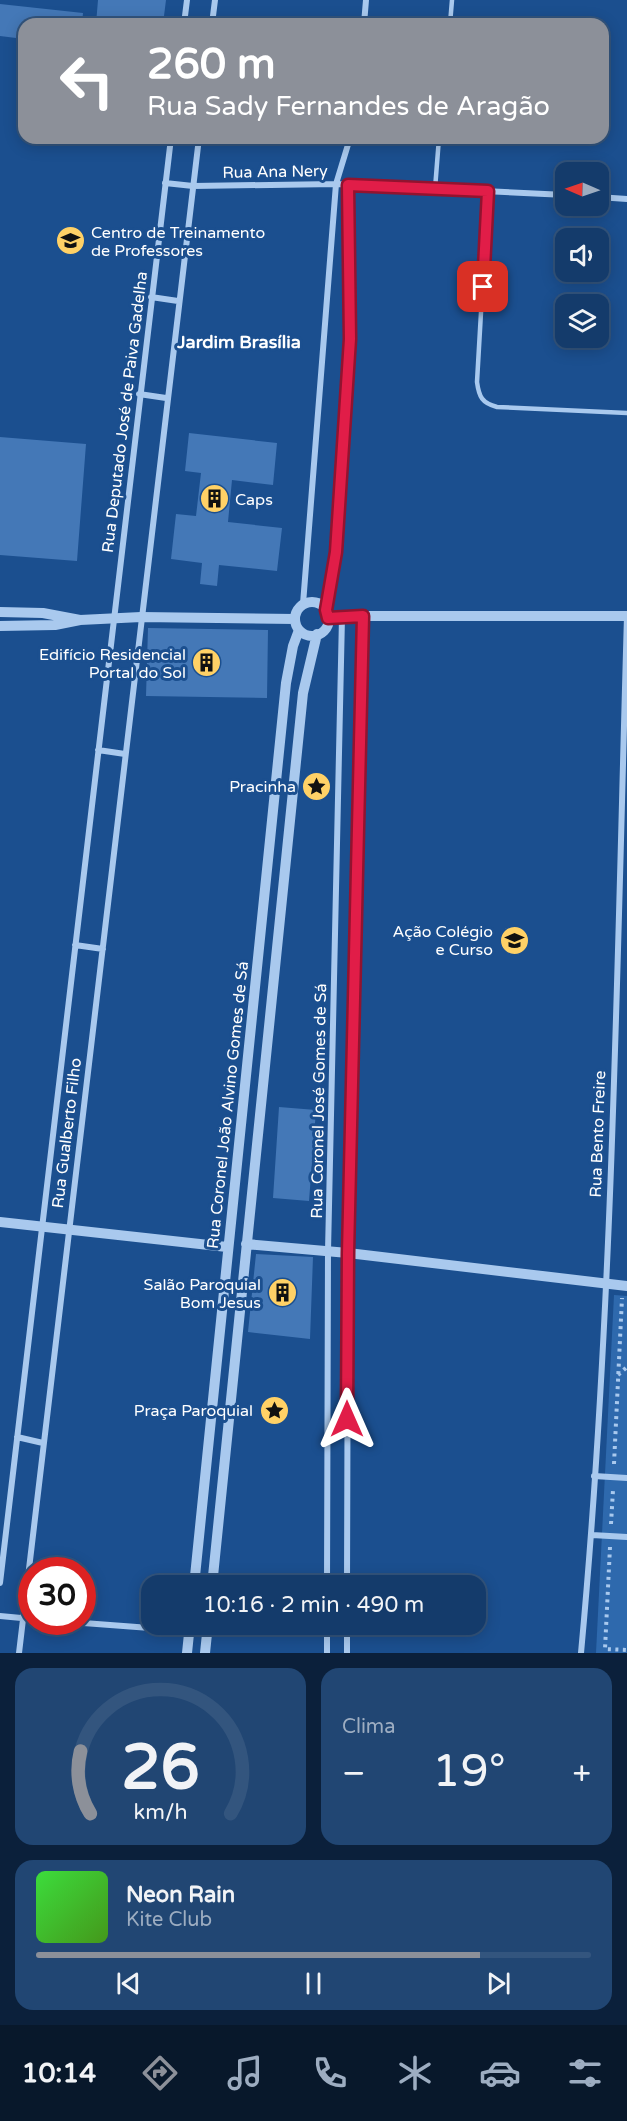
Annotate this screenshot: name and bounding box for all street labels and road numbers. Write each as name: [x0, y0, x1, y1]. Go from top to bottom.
street label: Rua Ana Nery: [222, 161, 328, 183]
street label: Rua Deputado José de Paiva Gadelha: [98, 270, 152, 554]
street label: Rua Coronel João Alvino Gomes de Sá: [203, 960, 253, 1250]
street label: Rua Coronel José Gomes de Sá: [307, 983, 331, 1219]
street label: Rua Gualberto Filho: [48, 1057, 86, 1209]
street label: Rua Bento Freire: [586, 1070, 610, 1198]

